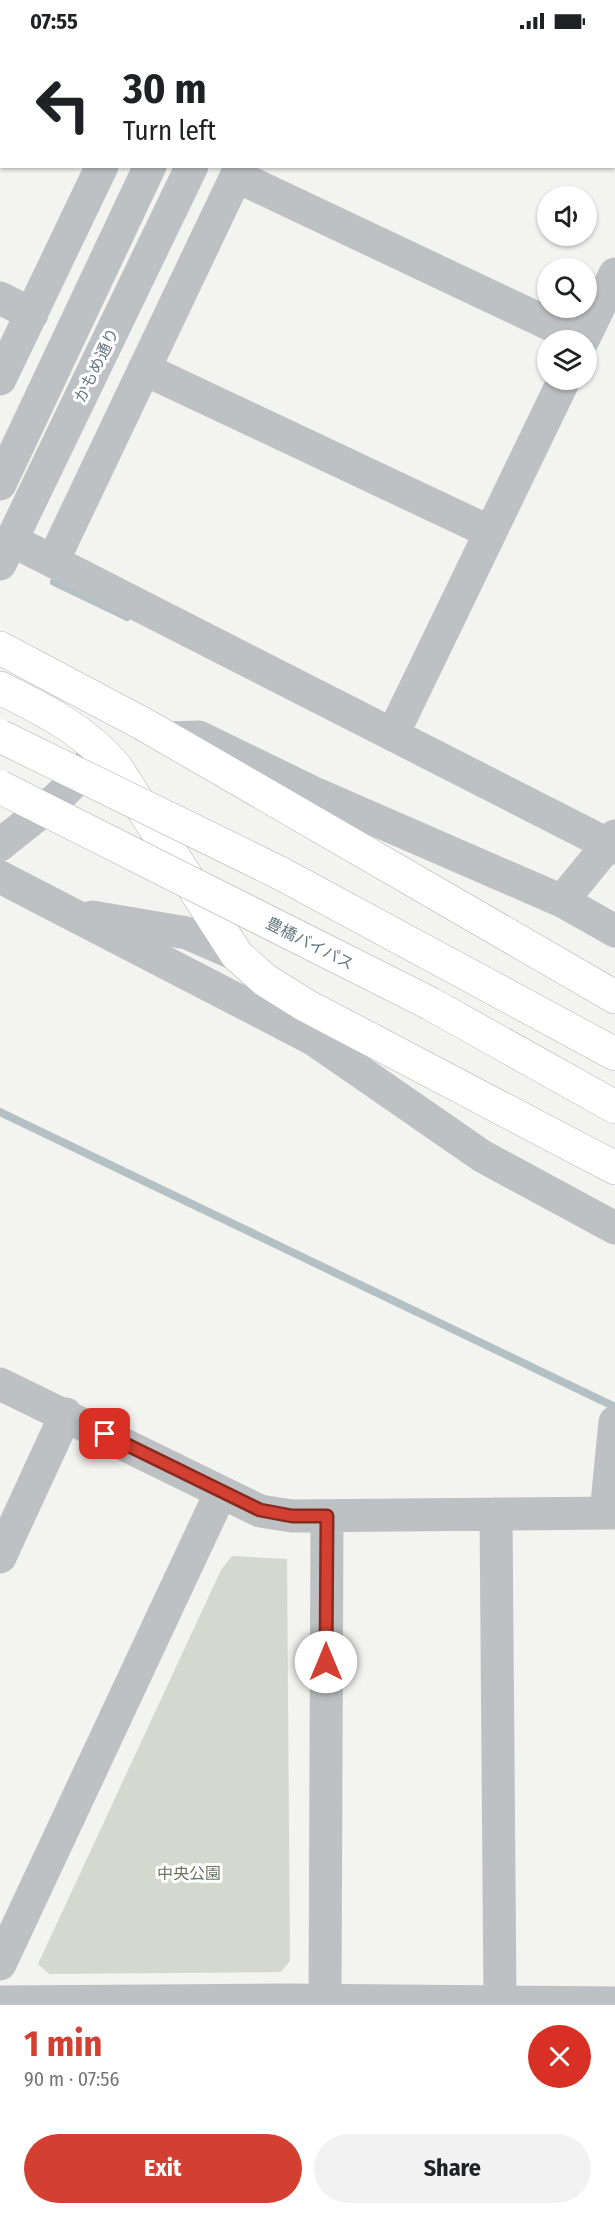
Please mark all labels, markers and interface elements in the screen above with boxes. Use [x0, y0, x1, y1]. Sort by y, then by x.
text: 07:55 [30, 8, 78, 35]
text: 30 m [123, 64, 207, 114]
icon: left [24, 66, 102, 144]
text: Turn left [123, 115, 216, 147]
map controls [537, 186, 597, 390]
button: sound [537, 186, 597, 246]
button: search [537, 258, 597, 318]
street label: かもめ通り [70, 325, 123, 405]
button: layers [537, 330, 597, 390]
street label: 豊橋バイパス [263, 913, 357, 974]
pin [79, 1408, 130, 1459]
icon: arrive [88, 1417, 121, 1450]
position arrow [294, 1630, 358, 1694]
park label: 中央公園 [157, 1864, 221, 1883]
text: 1 min [24, 2022, 102, 2066]
button: close [528, 2025, 591, 2088]
text: 90 m · 07:56 [24, 2067, 119, 2091]
button: Exit [24, 2134, 302, 2203]
button: Share [314, 2134, 591, 2203]

